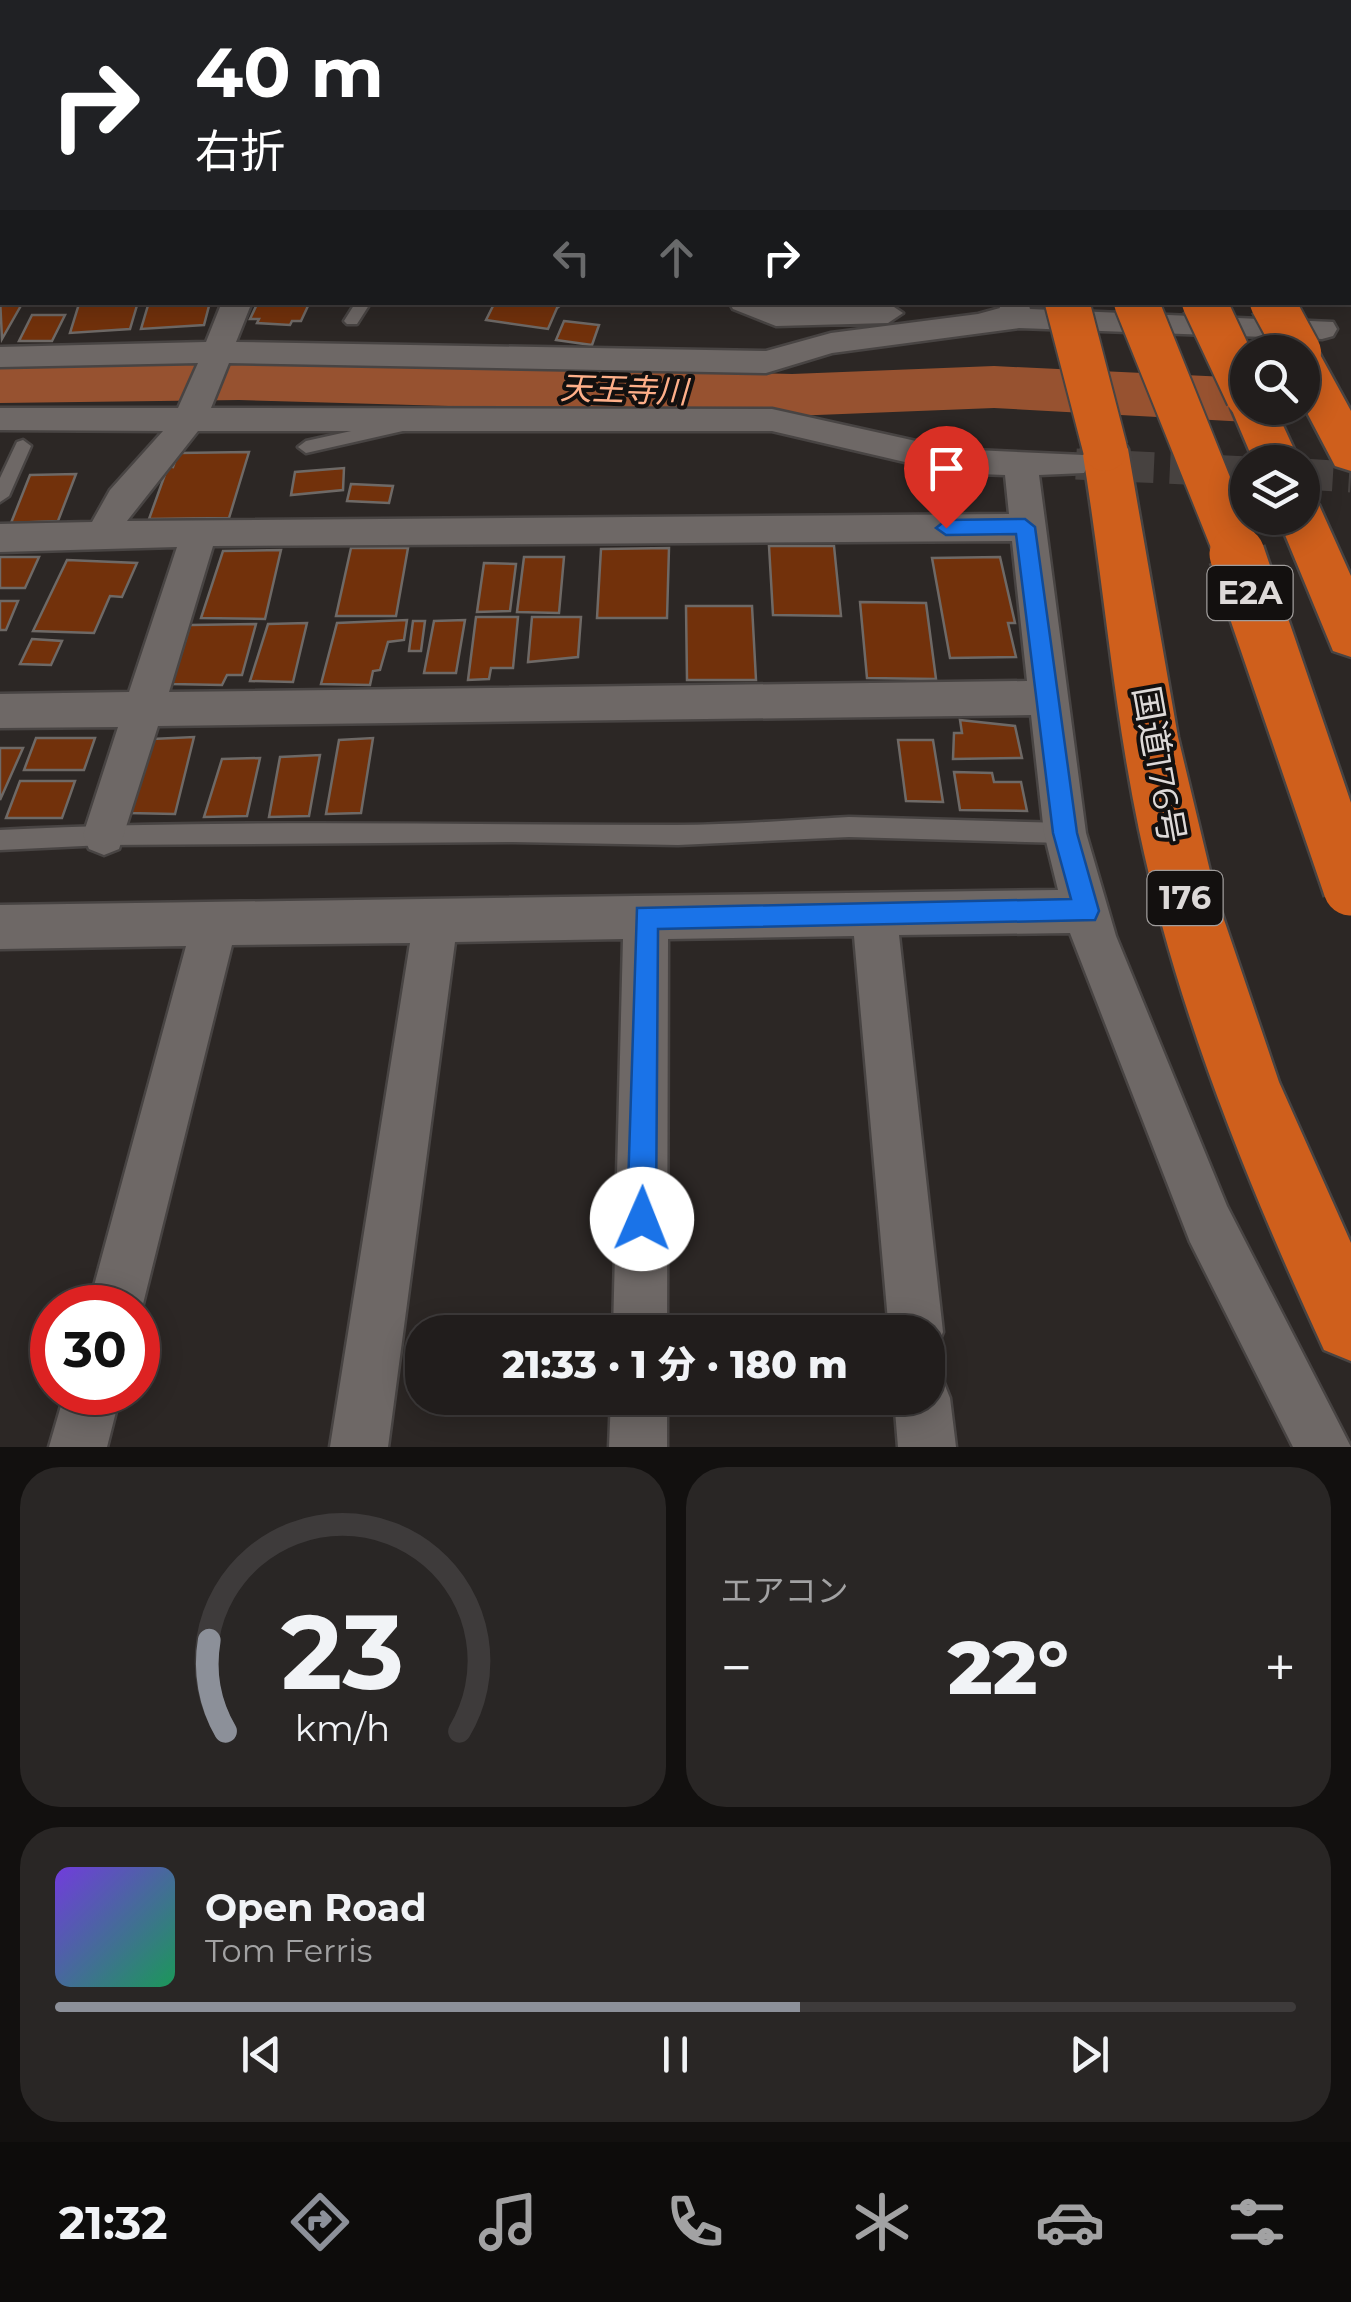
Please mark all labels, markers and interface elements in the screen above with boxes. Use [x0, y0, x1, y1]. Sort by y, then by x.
text: 40 m [195, 29, 384, 115]
icon: right [30, 40, 160, 170]
text: 右折 [195, 123, 285, 178]
icon: left [544, 230, 599, 285]
icon: ahead [649, 230, 704, 285]
icon: right [754, 230, 809, 285]
map controls [1230, 335, 1320, 535]
button: search [1230, 335, 1320, 425]
water label: 天王寺川 [559, 368, 692, 411]
pin [904, 426, 989, 529]
icon: arrive [919, 441, 974, 496]
button: layers [1230, 445, 1320, 535]
road number: E2A [1208, 566, 1292, 620]
street label: 国道176号 [1125, 683, 1194, 847]
road number: 176 [1148, 871, 1222, 925]
position arrow [590, 1167, 694, 1271]
speed limit sign: 30 [30, 1285, 160, 1415]
text: 21:33 · 1 分 · 180 m [502, 1341, 848, 1388]
text: エアコン [721, 1571, 849, 1610]
text: 23 [281, 1588, 404, 1715]
text: 22° [948, 1621, 1069, 1713]
text: − [721, 1634, 752, 1701]
text: + [1264, 1634, 1296, 1701]
text: km/h [295, 1706, 390, 1750]
text: Open Road [205, 1884, 427, 1931]
text: Tom Ferris [205, 1931, 372, 1970]
icon: previous [234, 2027, 289, 2082]
icon: pause [648, 2027, 703, 2082]
icon: next [1062, 2027, 1117, 2082]
icon: directions [285, 2187, 355, 2257]
icon: music [473, 2187, 543, 2257]
icon: phone [660, 2187, 730, 2257]
icon: climate [847, 2187, 917, 2257]
icon: car [1035, 2187, 1105, 2257]
icon: filters [1222, 2187, 1292, 2257]
text: 21:32 [59, 2195, 168, 2250]

